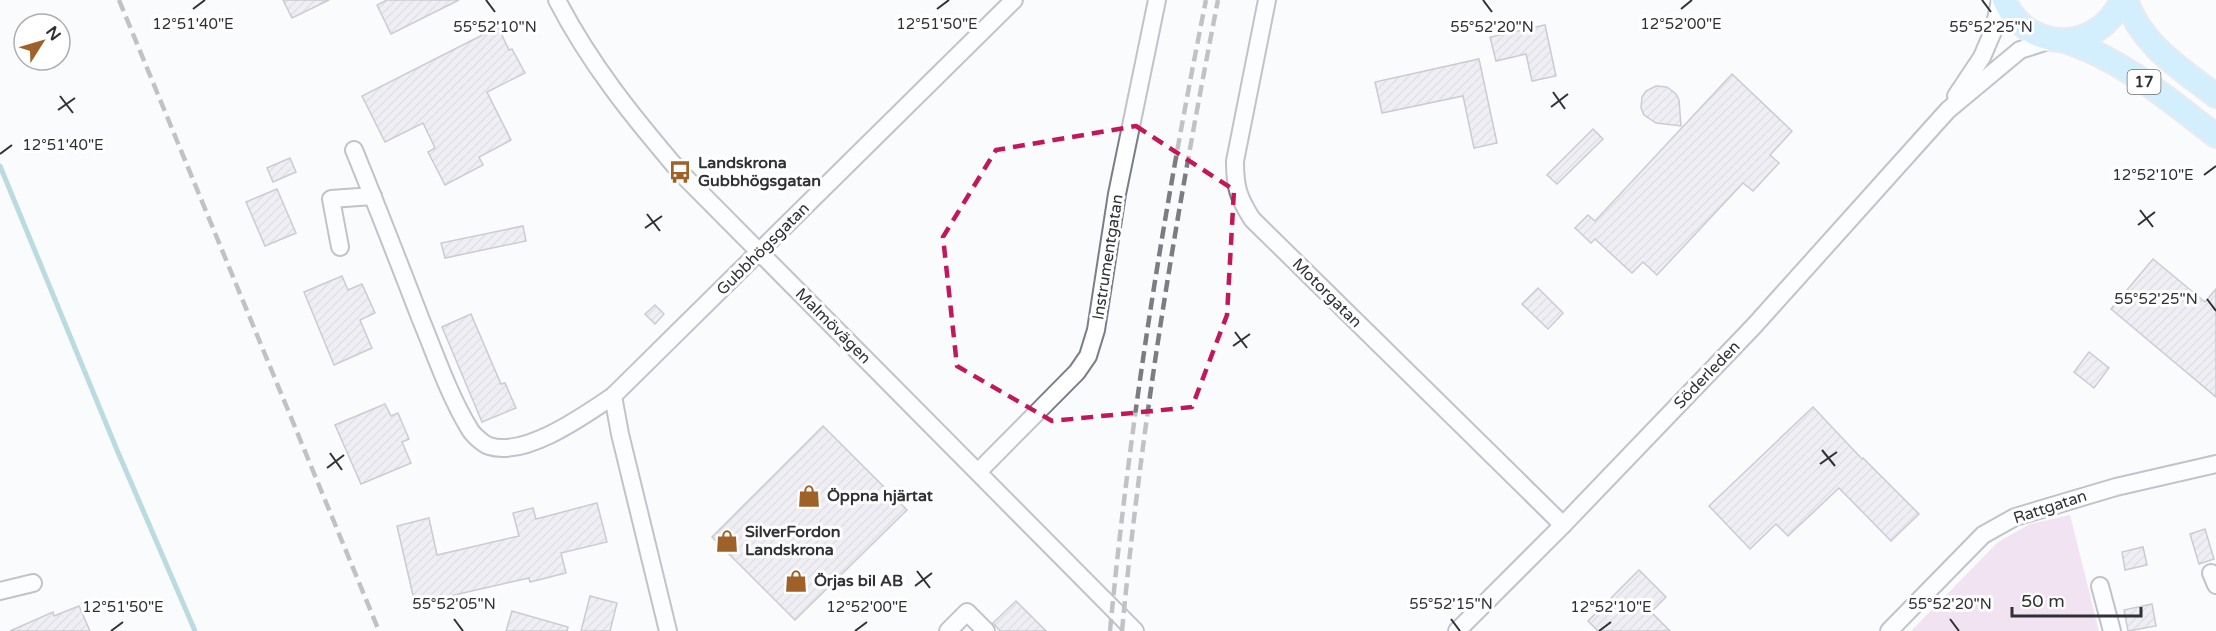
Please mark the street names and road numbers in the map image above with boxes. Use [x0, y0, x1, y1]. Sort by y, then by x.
road number: 17 [2128, 70, 2160, 94]
street label: Instrumentgatan [1088, 193, 1128, 321]
street label: Gubbhögsgatan [712, 198, 814, 300]
street label: Motorgatan [1288, 254, 1366, 332]
street label: Malmövägen [791, 284, 875, 368]
street label: Söderleden [1670, 337, 1744, 413]
street label: Rattgatan [2011, 486, 2089, 528]

